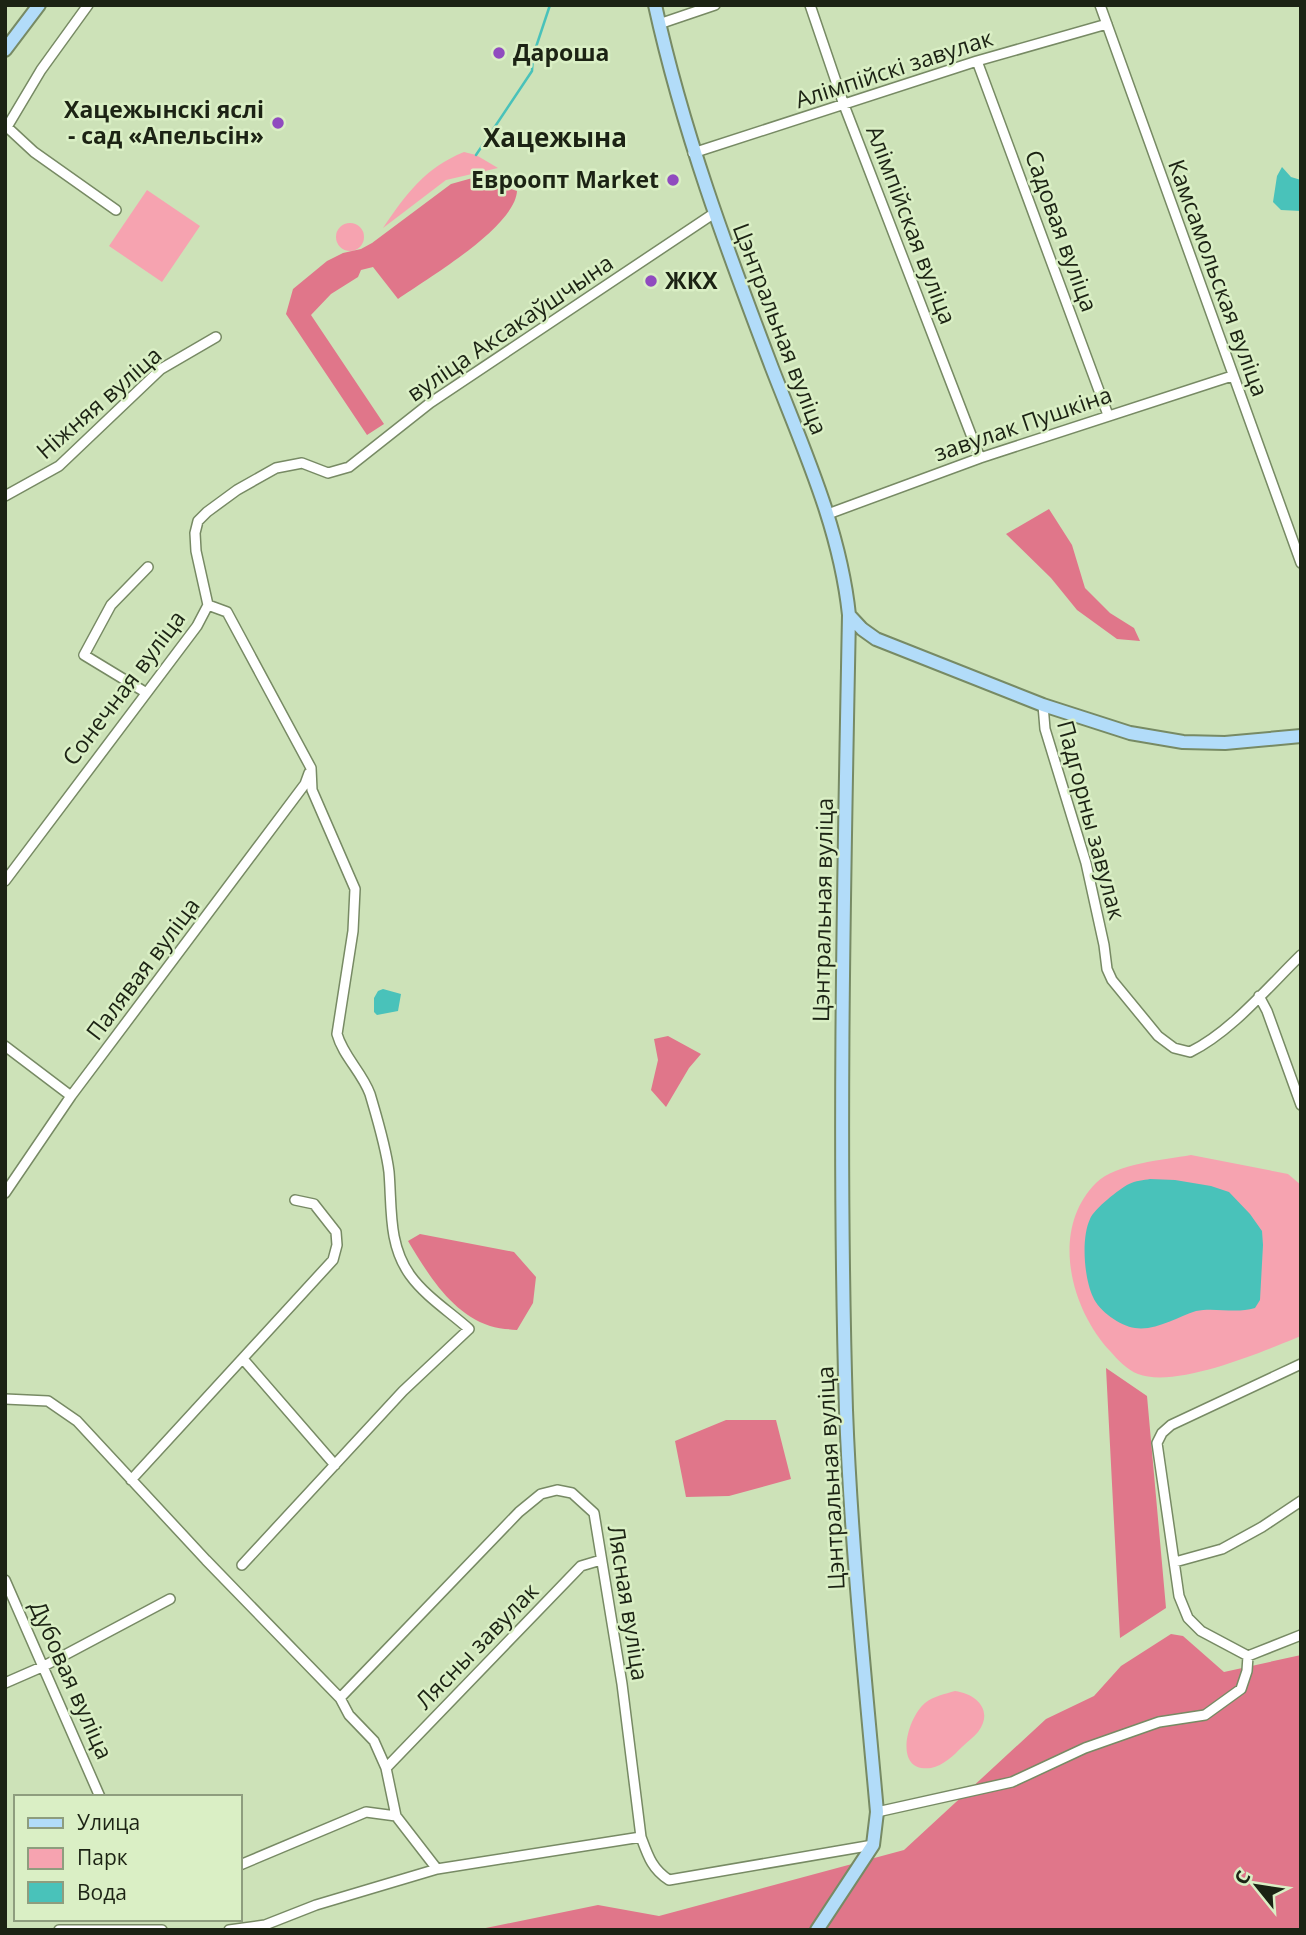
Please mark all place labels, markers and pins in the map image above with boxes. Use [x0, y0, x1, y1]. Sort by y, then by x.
place label: Дароша [513, 36, 609, 68]
marker: Дароша [491, 45, 507, 61]
place label: Хацежынскі яслі - сад «Апельсін» [64, 93, 264, 151]
marker: Хацежынскі яслі - сад «Апельсін» [270, 115, 286, 131]
place label: Евроопт Market [471, 163, 659, 195]
marker: Евроопт Market [665, 172, 681, 188]
place label: ЖКХ [665, 264, 718, 296]
marker: ЖКХ [643, 273, 659, 289]

